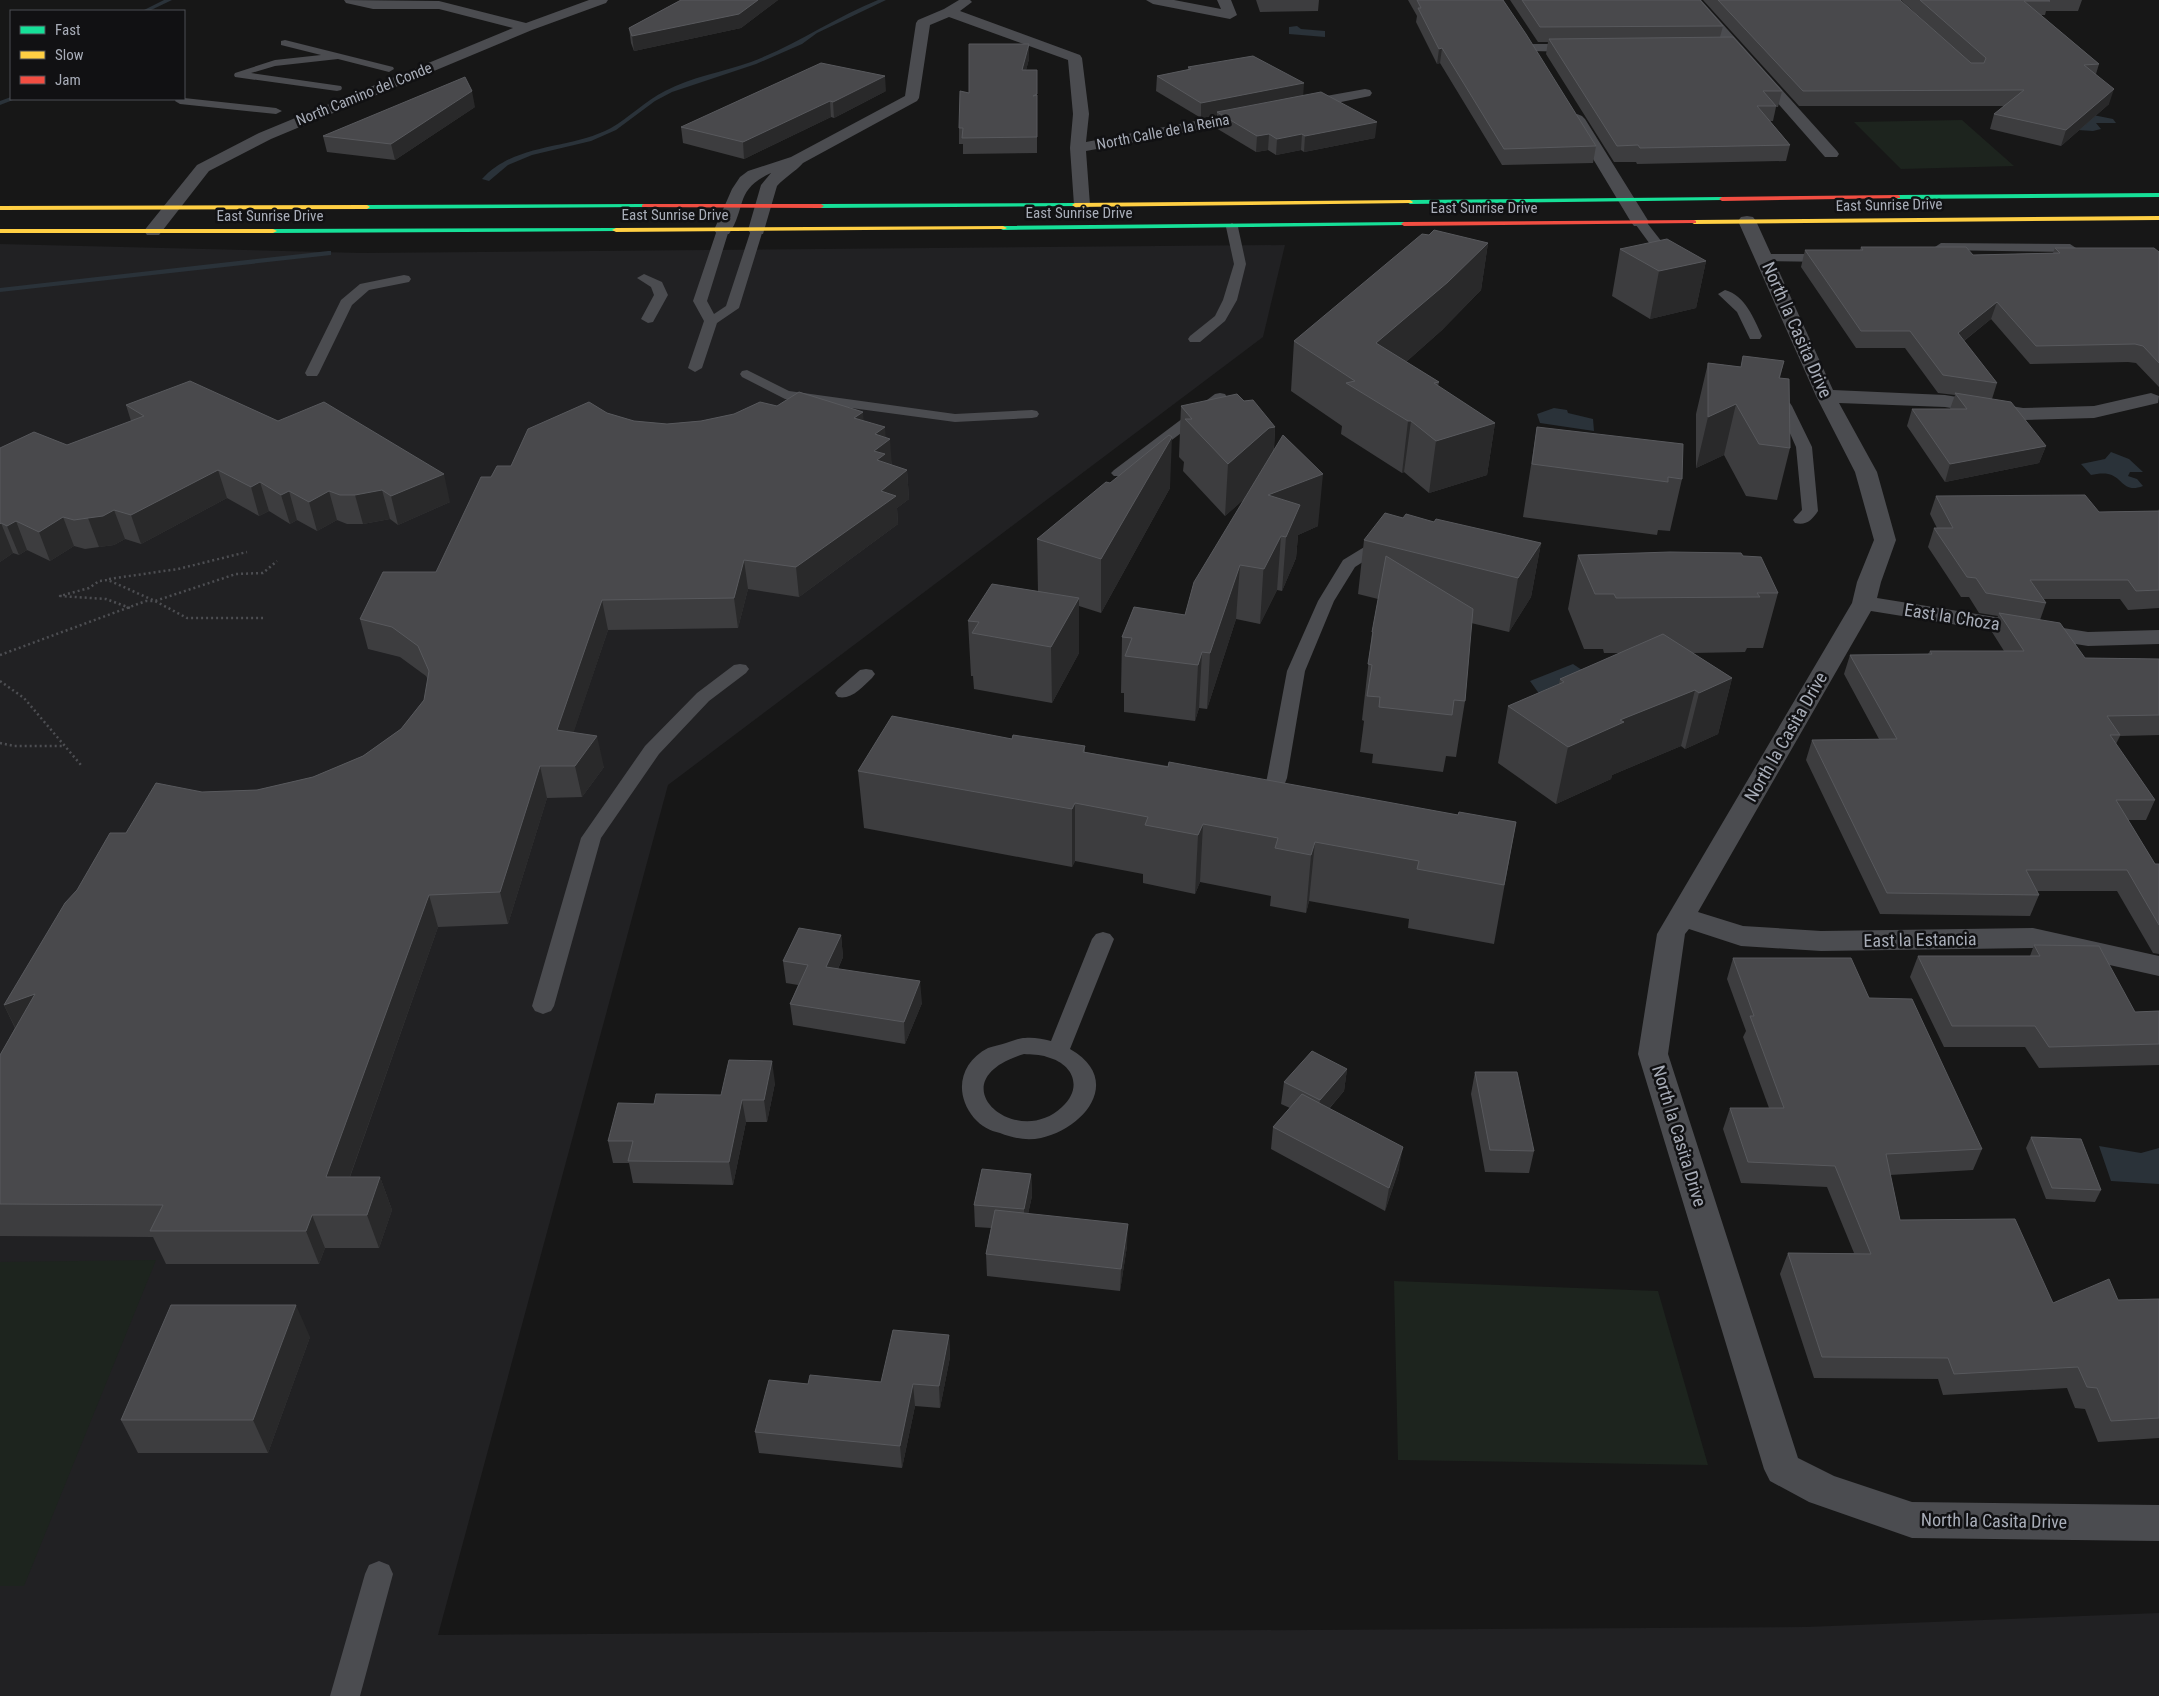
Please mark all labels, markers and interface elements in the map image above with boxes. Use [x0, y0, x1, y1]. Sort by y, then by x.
legend [10, 10, 185, 100]
text: Fast [55, 21, 80, 39]
text: Slow [55, 46, 84, 64]
street label: North Camino del Conde [294, 59, 434, 129]
text: Jam [55, 71, 81, 89]
street label: North Calle de la Reina [1095, 110, 1231, 154]
street label: East Sunrise Drive [1835, 195, 1943, 215]
street label: East Sunrise Drive [1431, 199, 1537, 217]
street label: East Sunrise Drive [1026, 204, 1132, 222]
street label: East Sunrise Drive [622, 206, 728, 224]
street label: East Sunrise Drive [217, 207, 323, 225]
street label: North la Casita Drive [1758, 259, 1837, 401]
street label: East la Choza [1903, 599, 2001, 634]
street label: North la Casita Drive [1740, 668, 1831, 805]
street label: East la Estancia [1863, 928, 1977, 951]
street label: North la Casita Drive [1648, 1063, 1711, 1209]
street label: North la Casita Drive [1921, 1509, 2067, 1532]

